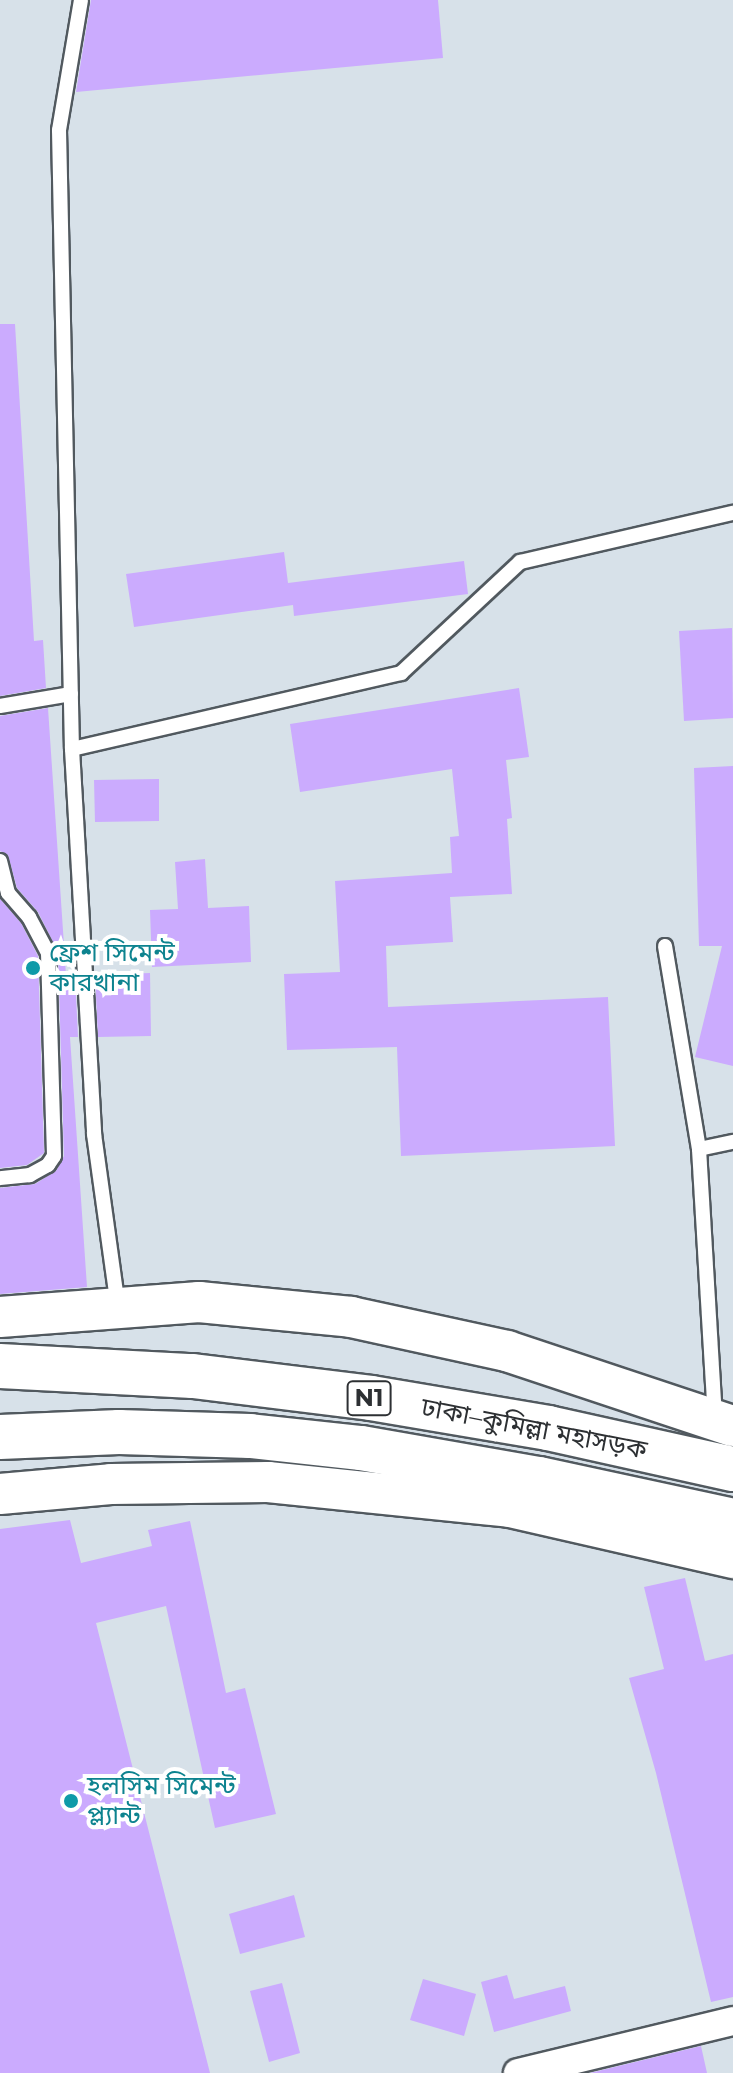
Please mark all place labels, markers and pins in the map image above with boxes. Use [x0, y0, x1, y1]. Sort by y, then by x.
place label: ফ্রেশ সিমেন্ট কারখানা [49, 937, 175, 998]
marker: ফ্রেশ সিমেন্ট কারখানা [24, 959, 42, 977]
place label: হলসিম সিমেন্ট প্ল্যান্ট [87, 1770, 236, 1832]
marker: হলসিম সিমেন্ট প্ল্যান্ট [62, 1792, 80, 1810]

